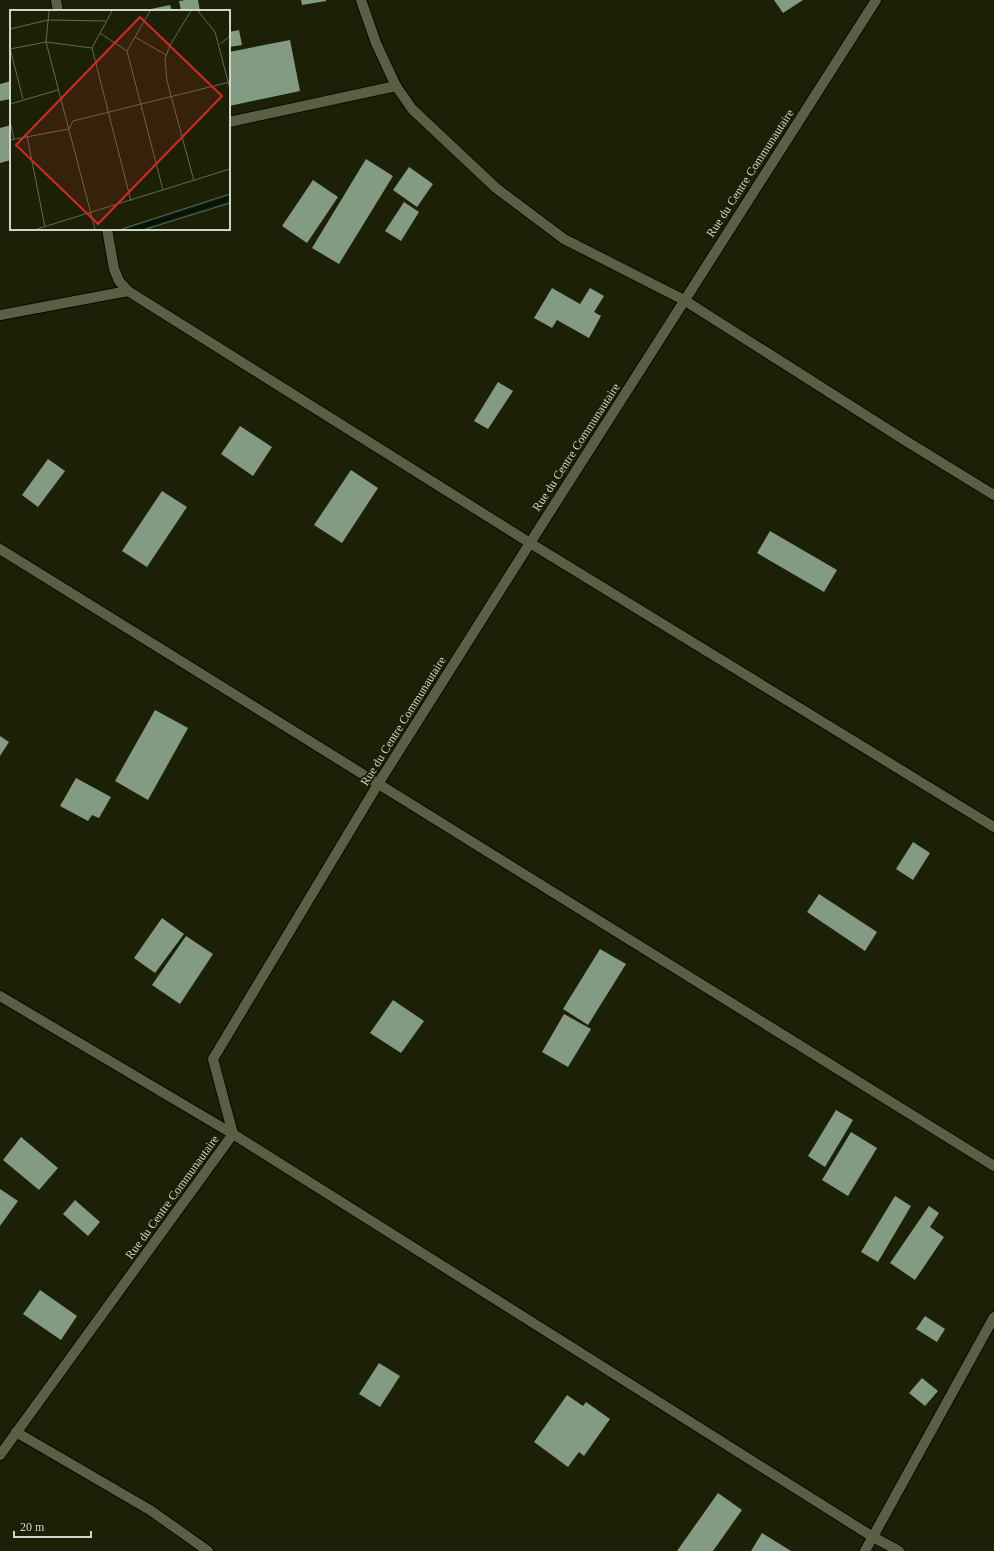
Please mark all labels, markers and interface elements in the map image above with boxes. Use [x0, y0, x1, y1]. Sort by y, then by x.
inset map [10, 10, 230, 230]
street label: Rue du Centre Communautaire [703, 106, 797, 240]
street label: Rue du Centre Communautaire [529, 380, 623, 514]
street label: Rue du Centre Communautaire [357, 654, 449, 788]
street label: Rue du Centre Communautaire [122, 1132, 222, 1262]
scale bar [14, 1513, 91, 1539]
text: 20 m [20, 1520, 45, 1534]

